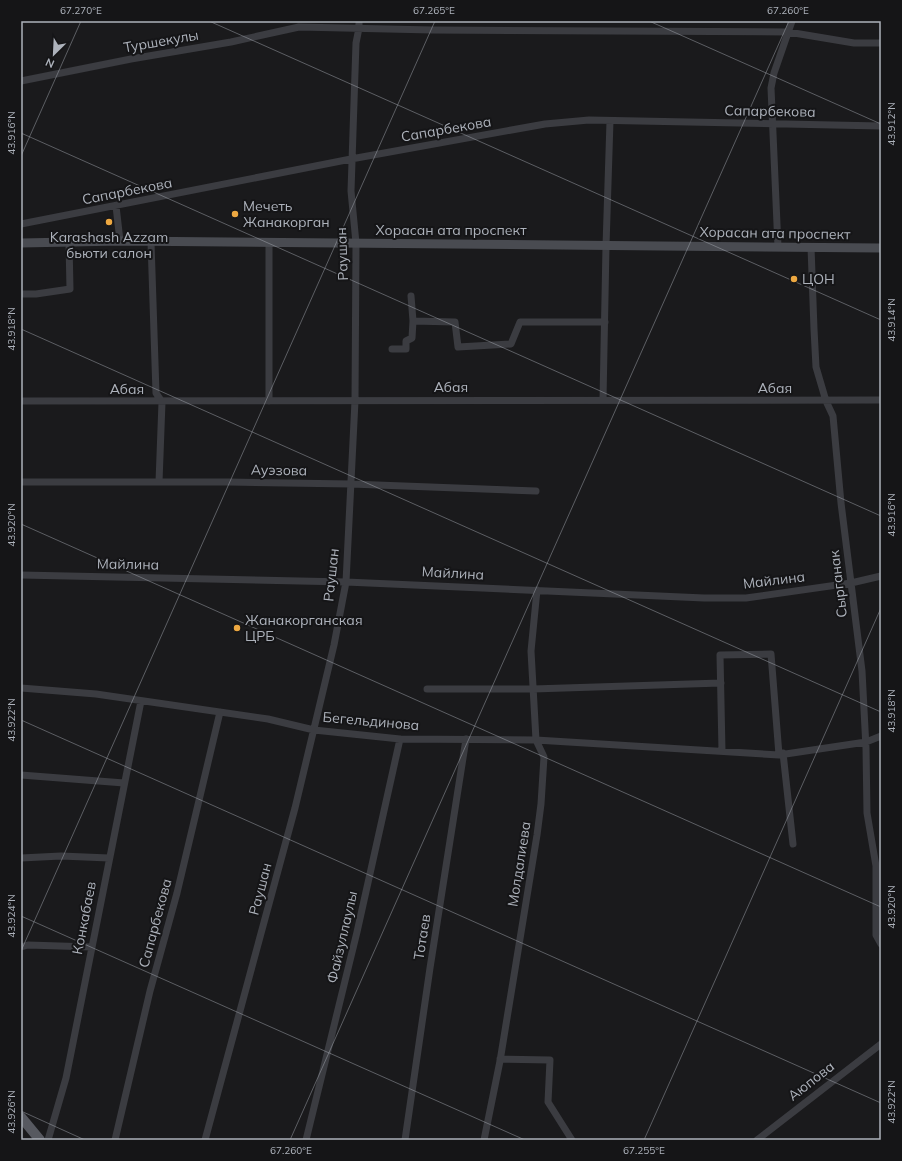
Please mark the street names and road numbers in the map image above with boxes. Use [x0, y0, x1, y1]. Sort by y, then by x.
street label: Туршекулы [122, 26, 200, 56]
street label: Сапарбекова [724, 101, 816, 121]
street label: Сапарбекова [399, 112, 493, 146]
street label: Сапарбекова [80, 173, 174, 209]
street label: Хорасан ата проспект [375, 221, 527, 239]
street label: Хорасан ата проспект [699, 223, 851, 243]
street label: Раушан [332, 227, 352, 281]
street label: Абая [434, 378, 468, 396]
street label: Абая [758, 379, 792, 397]
street label: Абая [110, 380, 144, 398]
street label: Ауэзова [251, 461, 307, 479]
street label: Раушан [319, 547, 343, 603]
street label: Сырганак [825, 549, 851, 619]
street label: Майлина [97, 554, 159, 574]
street label: Майлина [421, 562, 485, 584]
street label: Майлина [742, 567, 806, 593]
street label: Бегельдинова [322, 708, 420, 734]
street label: Молдалиева [503, 820, 535, 908]
street label: Раушан [244, 861, 276, 917]
street label: Сапарбекова [134, 877, 176, 969]
street label: Конкабаев [68, 880, 100, 956]
street label: Файзуллаулы [323, 889, 361, 985]
street label: Тотаев [410, 913, 435, 961]
street label: Аюпова [784, 1057, 838, 1105]

